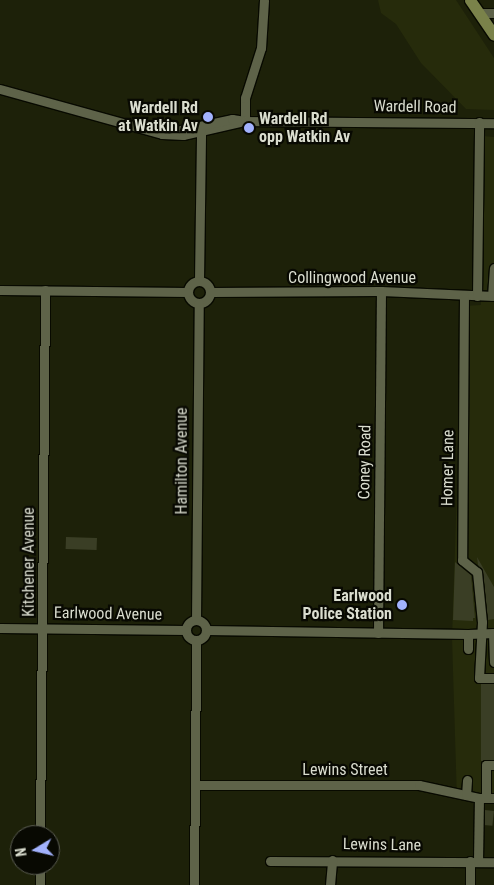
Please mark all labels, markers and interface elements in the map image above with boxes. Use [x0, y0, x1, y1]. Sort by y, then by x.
street label: Wardell Road [373, 97, 457, 117]
place label: Wardell Rd at Watkin Av [118, 98, 198, 136]
place label: Wardell Rd opp Watkin Av [259, 109, 350, 147]
marker: Wardell Rd at Watkin Av [202, 111, 214, 123]
marker: Wardell Rd opp Watkin Av [243, 122, 255, 134]
street label: Collingwood Avenue [288, 268, 416, 288]
street label: Hamilton Avenue [172, 407, 192, 515]
street label: Coney Road [355, 424, 375, 500]
street label: Homer Lane [438, 430, 458, 506]
street label: Kitchener Avenue [19, 507, 39, 617]
place label: Earlwood Police Station [302, 586, 392, 624]
marker: Earlwood Police Station [396, 599, 408, 611]
street label: Earlwood Avenue [54, 603, 162, 625]
street label: Lewins Street [302, 760, 388, 780]
north arrow [10, 825, 60, 875]
street label: Lewins Lane [343, 835, 421, 855]
text: N [13, 847, 30, 858]

